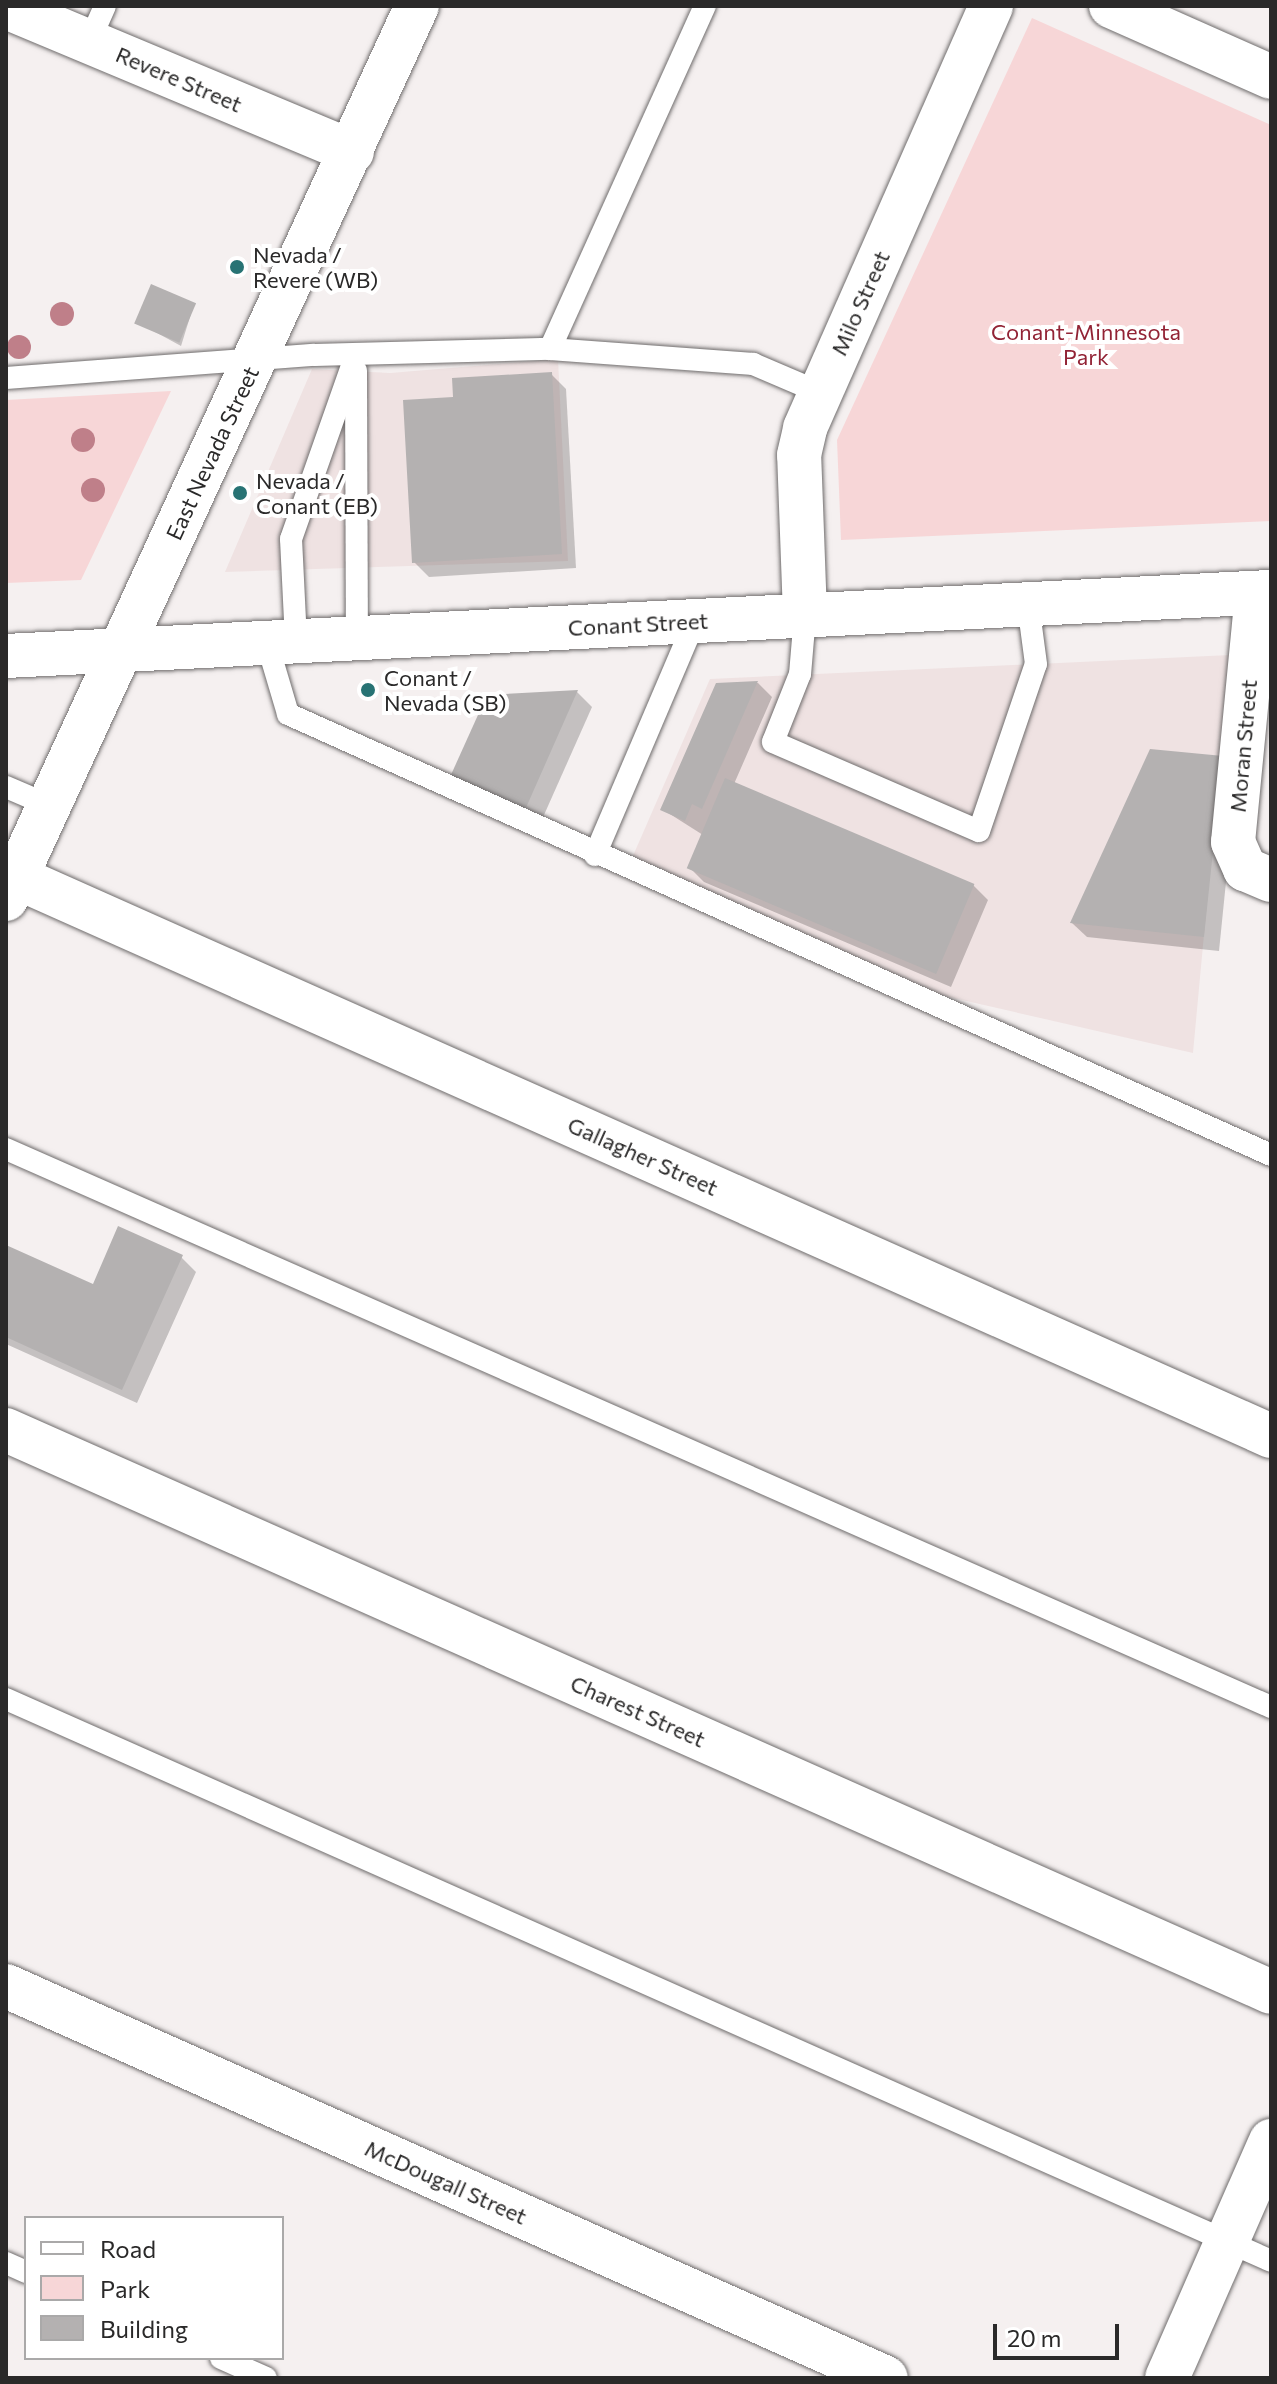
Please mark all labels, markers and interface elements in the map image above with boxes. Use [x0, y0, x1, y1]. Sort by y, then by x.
street label: Revere Street [112, 41, 246, 117]
place label: Nevada / Revere (WB) [253, 241, 378, 292]
street label: Milo Street [825, 247, 895, 359]
marker: Nevada / Revere (WB) [228, 258, 246, 276]
park label: Conant-Minnesota Park [991, 318, 1181, 370]
street label: East Nevada Street [160, 362, 264, 544]
place label: Nevada / Conant (EB) [256, 467, 378, 518]
marker: Nevada / Conant (EB) [231, 484, 249, 502]
street label: Conant Street [567, 607, 709, 641]
place label: Conant / Nevada (SB) [384, 664, 507, 716]
street label: Moran Street [1224, 678, 1262, 814]
marker: Conant / Nevada (SB) [359, 681, 377, 699]
street label: Gallagher Street [564, 1111, 722, 1201]
street label: Charest Street [567, 1670, 709, 1752]
street label: McDougall Street [361, 2134, 531, 2230]
legend [24, 2216, 284, 2360]
text: Road [100, 2234, 156, 2263]
text: Park [100, 2274, 150, 2303]
scale bar [997, 2308, 1123, 2358]
text: Building [100, 2314, 188, 2343]
text: 20 m [1007, 2323, 1061, 2352]

